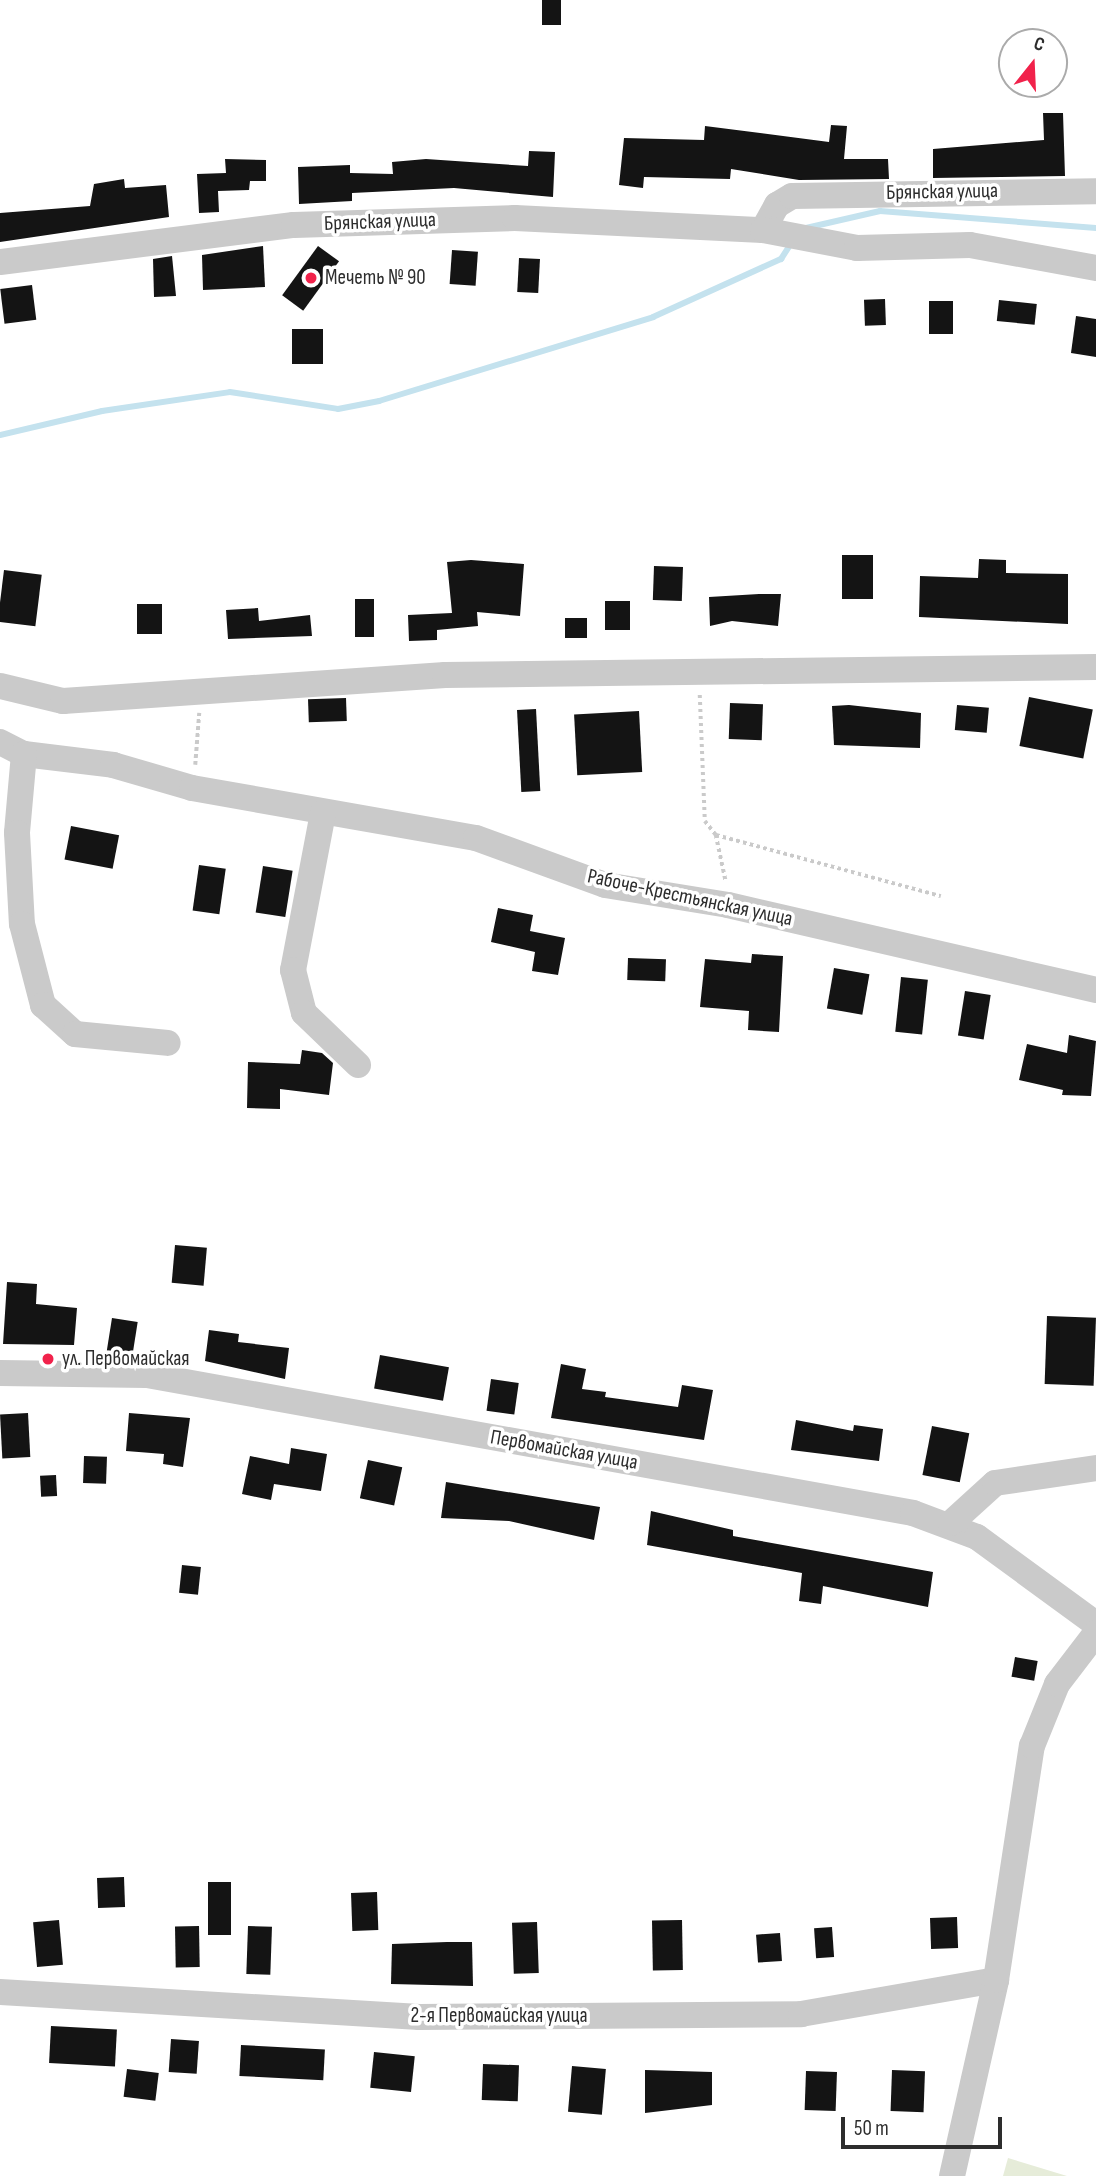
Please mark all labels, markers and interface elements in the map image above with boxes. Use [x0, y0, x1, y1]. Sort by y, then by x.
north arrow [998, 28, 1068, 98]
text: С [1031, 32, 1047, 57]
street label: Брянская улица [886, 178, 998, 206]
street label: Брянская улица [324, 207, 436, 237]
place label: Мечеть № 90 [325, 265, 426, 291]
marker: Мечеть № 90 [303, 270, 319, 286]
street label: Рабоче-Крестьянская улица [585, 864, 795, 932]
place label: ул. Первомайская [62, 1346, 190, 1372]
marker: ул. Первомайская [40, 1351, 56, 1367]
street label: Первомайская улица [488, 1425, 640, 1475]
street label: 2-я Первомайская улица [410, 2003, 588, 2029]
scale bar [844, 2102, 1005, 2146]
text: 50 m [854, 2116, 889, 2141]

